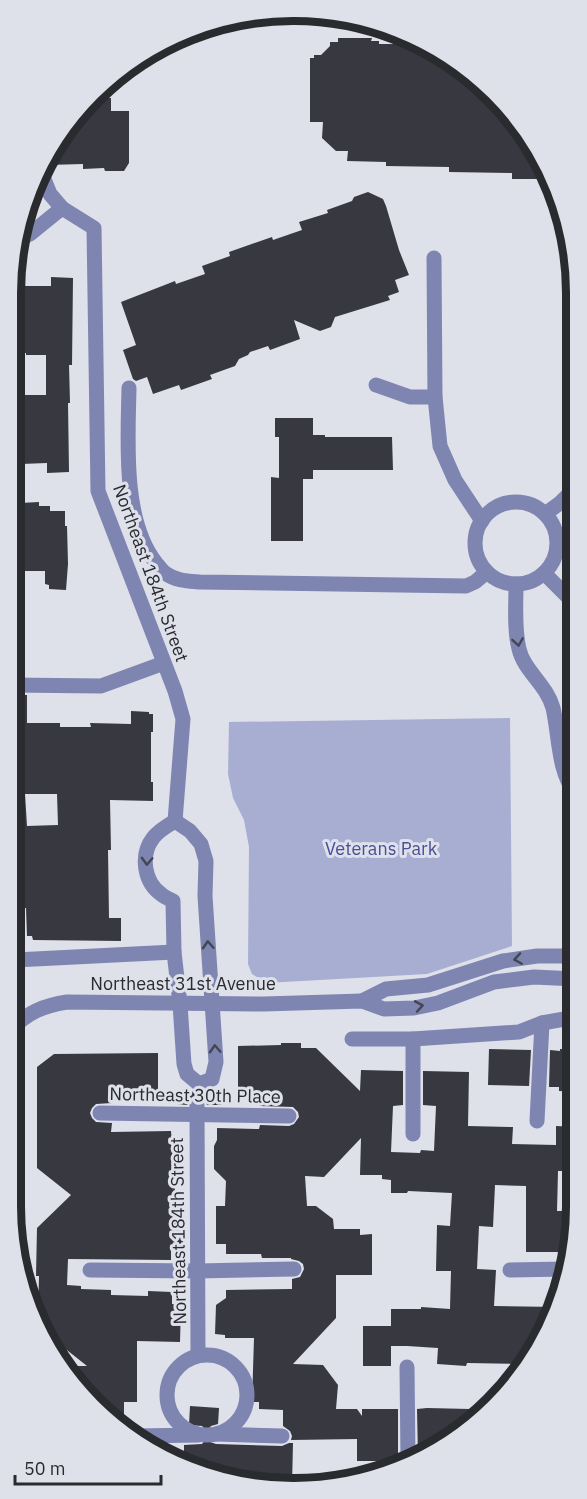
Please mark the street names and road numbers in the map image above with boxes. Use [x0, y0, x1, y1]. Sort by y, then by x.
street label: Northeast 184th Street [108, 481, 194, 665]
street label: Northeast 31st Avenue [90, 972, 276, 995]
street label: Northeast 30th Place [109, 1082, 281, 1108]
street label: Northeast 184th Street [165, 1137, 191, 1325]

